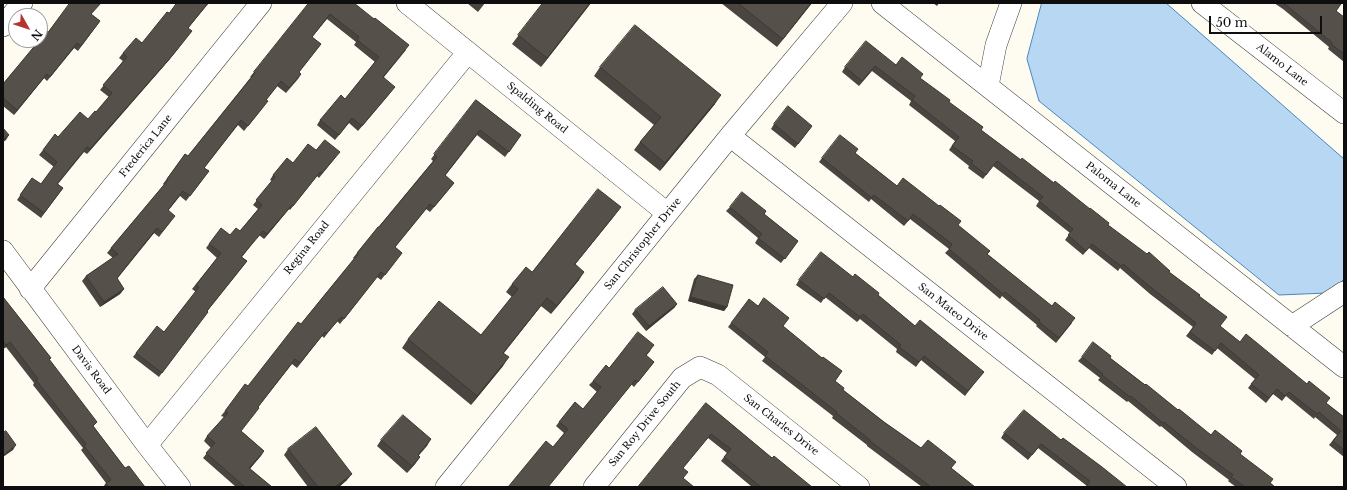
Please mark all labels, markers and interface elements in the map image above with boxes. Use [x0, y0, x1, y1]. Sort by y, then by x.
north arrow [8, 8, 48, 48]
scale bar [1211, 8, 1324, 34]
text: 50 m [1216, 15, 1248, 30]
text: N [28, 26, 45, 43]
street label: Alamo Lane [1254, 41, 1310, 89]
street label: Spalding Road [504, 80, 570, 136]
street label: Frederica Lane [117, 112, 175, 180]
street label: Paloma Lane [1083, 160, 1143, 210]
street label: San Christopher Drive [602, 195, 684, 293]
street label: Regina Road [282, 219, 332, 277]
street label: San Mateo Drive [916, 281, 990, 343]
street label: Davis Road [69, 343, 113, 397]
street label: San Roy Drive South [607, 379, 683, 469]
street label: San Charles Drive [741, 392, 821, 458]

